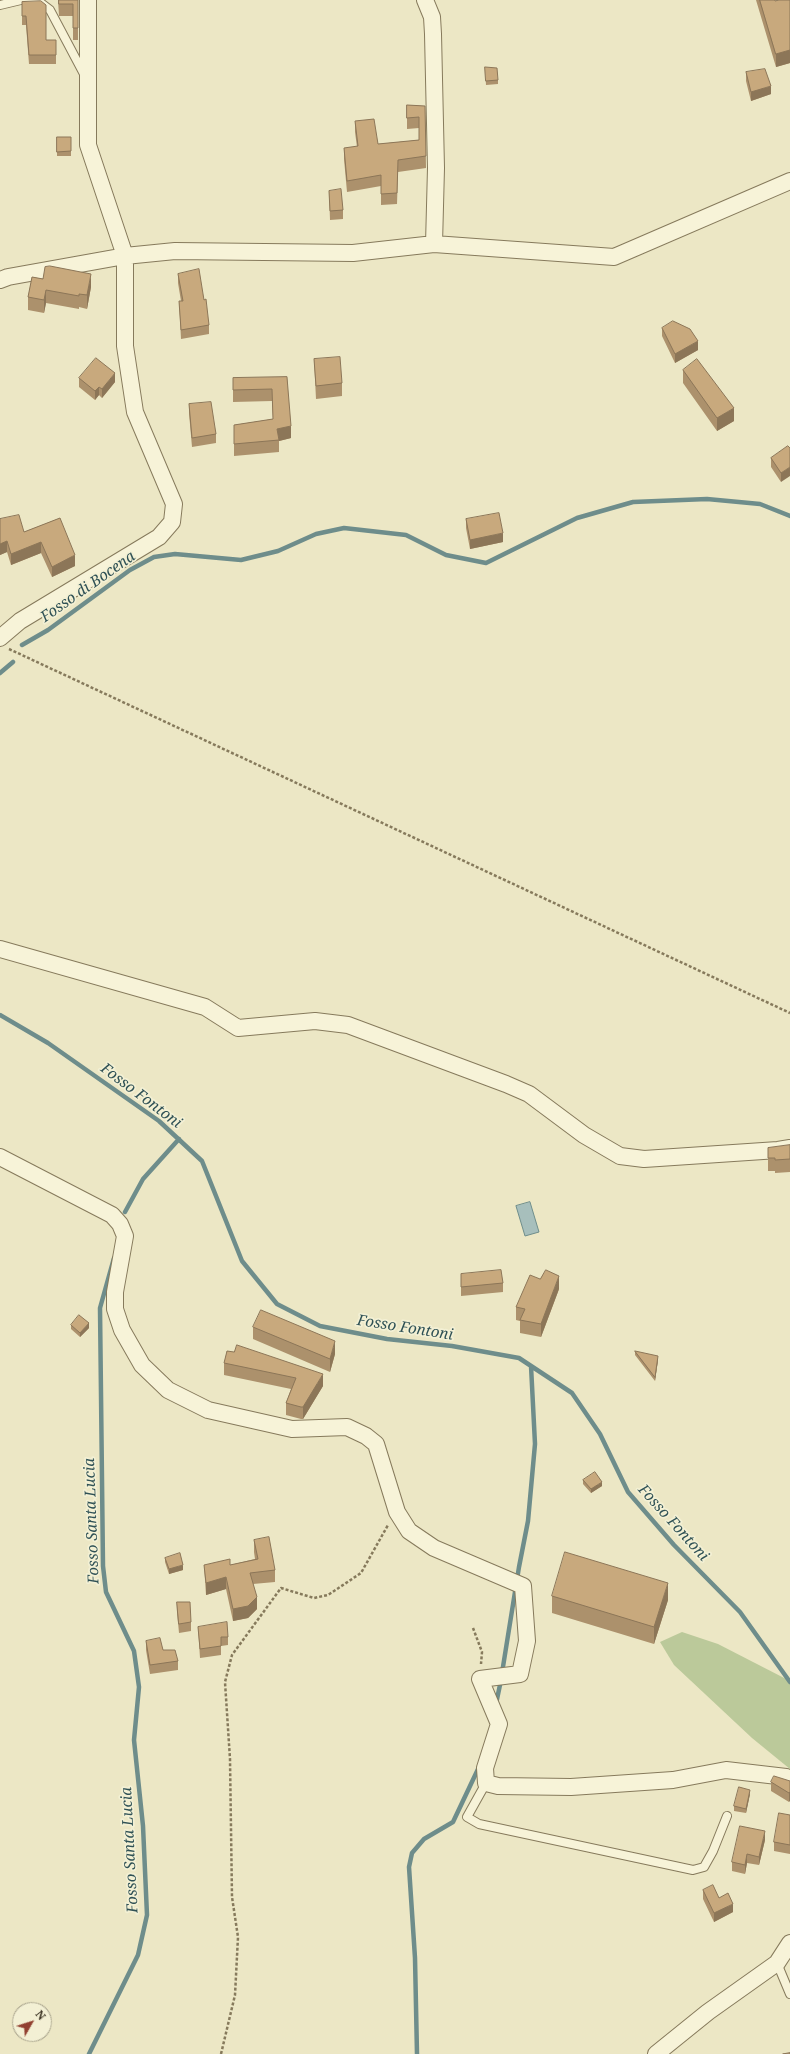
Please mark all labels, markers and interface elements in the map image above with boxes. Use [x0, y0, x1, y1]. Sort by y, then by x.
water label: Fosso di Bocena [37, 548, 139, 626]
water label: Fosso Fontoni [97, 1060, 185, 1132]
water label: Fosso Fontoni [356, 1312, 454, 1344]
water label: Fosso Santa Lucia [81, 1458, 103, 1584]
water label: Fosso Fontoni [634, 1481, 712, 1565]
water label: Fosso Santa Lucia [118, 1787, 142, 1913]
north arrow [12, 2002, 52, 2042]
text: N [32, 2007, 49, 2023]

